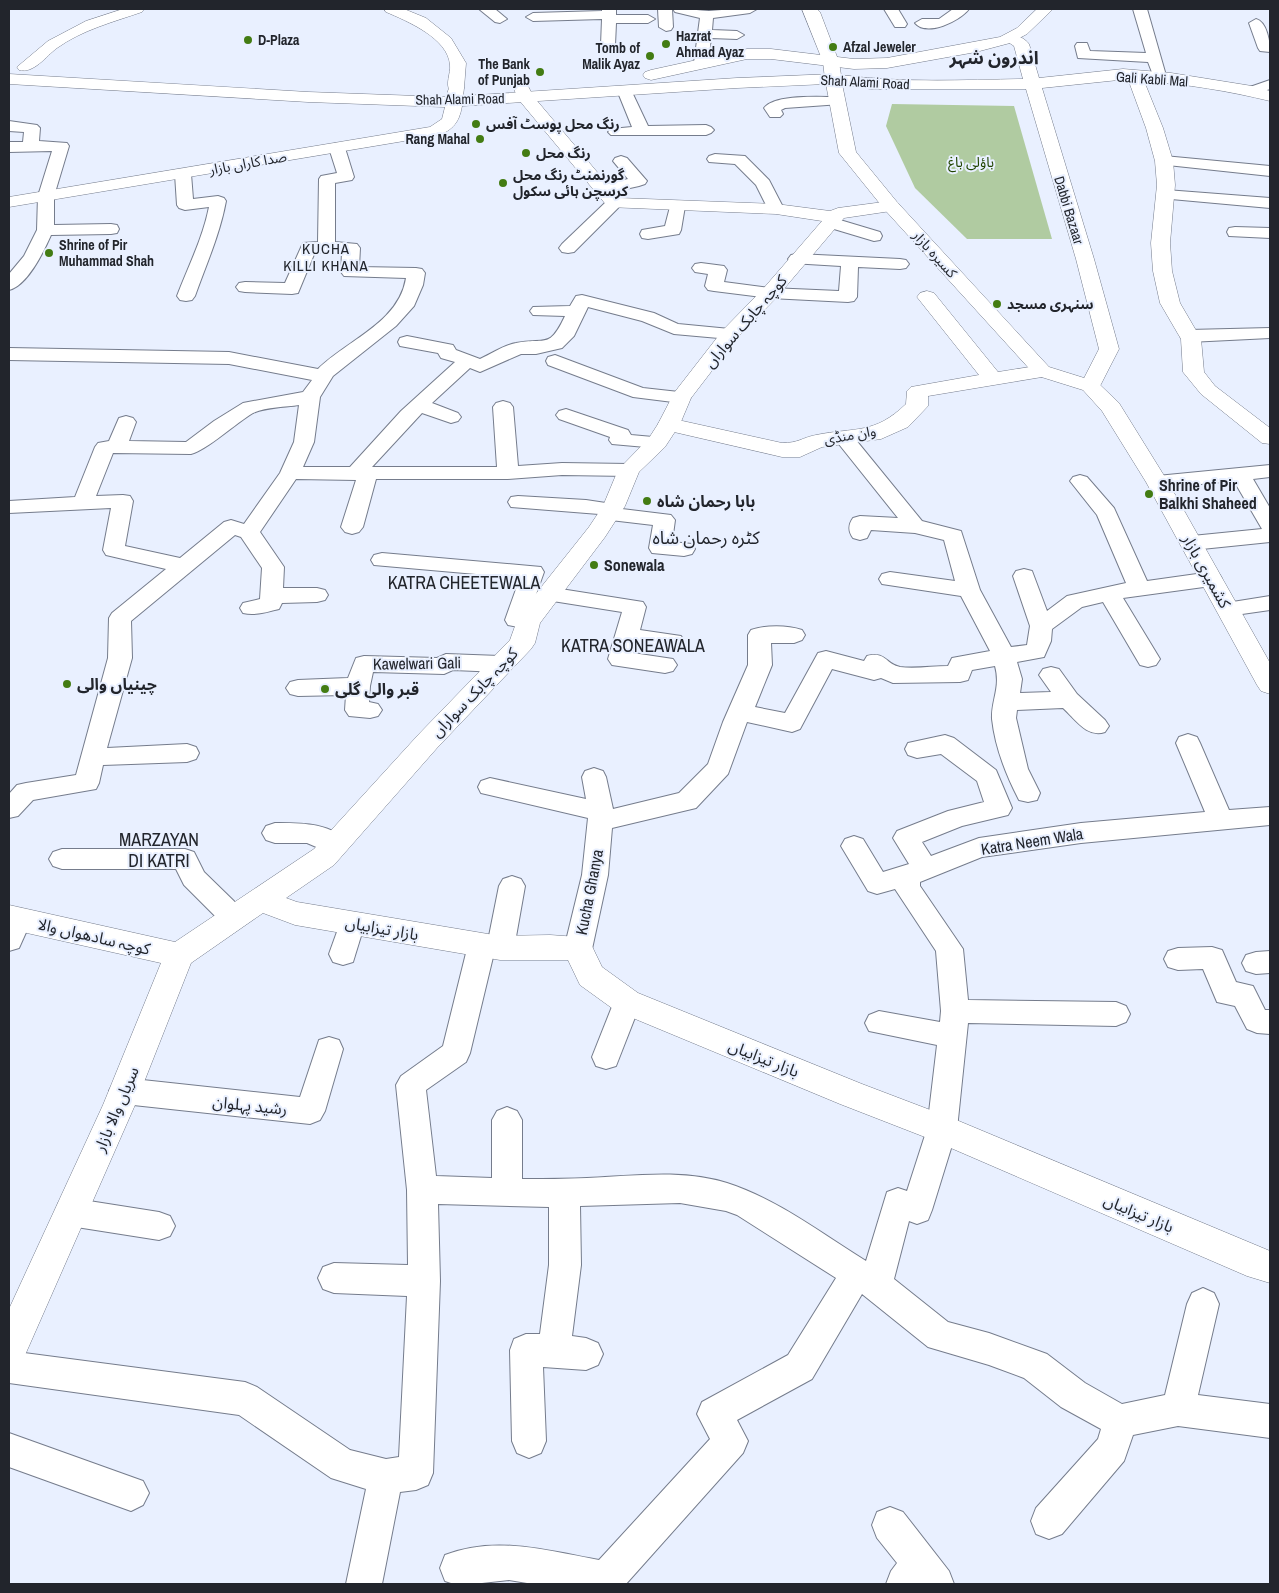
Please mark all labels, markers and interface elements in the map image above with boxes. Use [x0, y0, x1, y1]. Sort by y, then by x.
place label: Hazrat Ahmad Ayaz [676, 27, 744, 61]
place label: D-Plaza [258, 31, 300, 49]
marker: D-Plaza [242, 34, 254, 46]
marker: Hazrat Ahmad Ayaz [660, 38, 672, 50]
place label: Afzal Jeweler [843, 38, 916, 56]
place label: Tomb of Malik Ayaz [582, 39, 640, 73]
marker: Afzal Jeweler [827, 41, 839, 53]
district label: اندرون شہر [948, 45, 1039, 70]
marker: Tomb of Malik Ayaz [644, 50, 656, 62]
place label: The Bank of Punjab [478, 55, 531, 89]
marker: The Bank of Punjab [534, 66, 546, 78]
street label: Gali Kabli Mal [1115, 68, 1189, 90]
street label: Shah Alami Road [820, 71, 910, 93]
street label: Shah Alami Road [415, 89, 505, 109]
place label: رنگ محل پوسٹ آفس [486, 115, 620, 134]
marker: رنگ محل پوسٹ آفس [470, 118, 482, 130]
place label: Rang Mahal [406, 130, 470, 148]
marker: Rang Mahal [474, 133, 486, 145]
place label: رنگ محل [536, 144, 591, 162]
street label: صدا کاراں بازار [207, 147, 289, 179]
marker: رنگ محل [520, 147, 532, 159]
park label: باؤلی باغ [948, 153, 994, 173]
place label: گورنمنٹ رنگ محل کرسچن ہائی سکول [513, 166, 629, 201]
street label: Dabbi Bazaar [1050, 174, 1088, 246]
marker: گورنمنٹ رنگ محل کرسچن ہائی سکول [497, 177, 509, 189]
street label: کسیرہ بازار [908, 226, 961, 282]
place label: Shrine of Pir Muhammad Shah [59, 236, 154, 270]
district label: KUCHA KILLI KHANA [283, 238, 369, 276]
marker: Shrine of Pir Muhammad Shah [43, 247, 55, 259]
street label: کوچہ چابک سواراں [698, 269, 792, 372]
place label: سنہری مسجد [1007, 295, 1093, 313]
marker: سنہری مسجد [991, 298, 1003, 310]
street label: وان منڈی [823, 422, 877, 448]
place label: Shrine of Pir Balkhi Shaheed [1159, 474, 1257, 514]
marker: Shrine of Pir Balkhi Shaheed [1143, 488, 1155, 500]
place label: بابا رحمان شاہ [657, 490, 755, 512]
marker: بابا رحمان شاہ [641, 495, 653, 507]
district label: کٹرہ رحمان شاہ [652, 525, 760, 550]
street label: کشمیری بازار [1177, 529, 1237, 612]
place label: Sonewala [604, 554, 665, 576]
marker: Sonewala [588, 559, 600, 571]
district label: KATRA CHEETEWALA [388, 570, 540, 595]
district label: KATRA SONEAWALA [561, 633, 705, 658]
street label: کوچہ چابک سواراں [426, 642, 523, 742]
street label: Kawelwari Gali [373, 651, 461, 675]
place label: چینیاں والی [77, 673, 157, 695]
marker: چینیاں والی [61, 678, 73, 690]
place label: قبر والی گلی [335, 678, 419, 700]
marker: قبر والی گلی [319, 683, 331, 695]
street label: Katra Neem Wala [979, 822, 1085, 860]
district label: MARZAYAN DI KATRI [119, 827, 199, 873]
street label: Kucha Ghanya [570, 847, 608, 937]
street label: بازار تیزابیاں [344, 911, 420, 945]
street label: کوچہ سادھواں والا [35, 912, 153, 960]
street label: بازار تیزابیاں [726, 1034, 802, 1082]
street label: سریاں والا بازار [88, 1063, 144, 1156]
street label: رشید پہلوان [212, 1090, 288, 1120]
street label: بازار تیزابیاں [1101, 1188, 1177, 1238]

